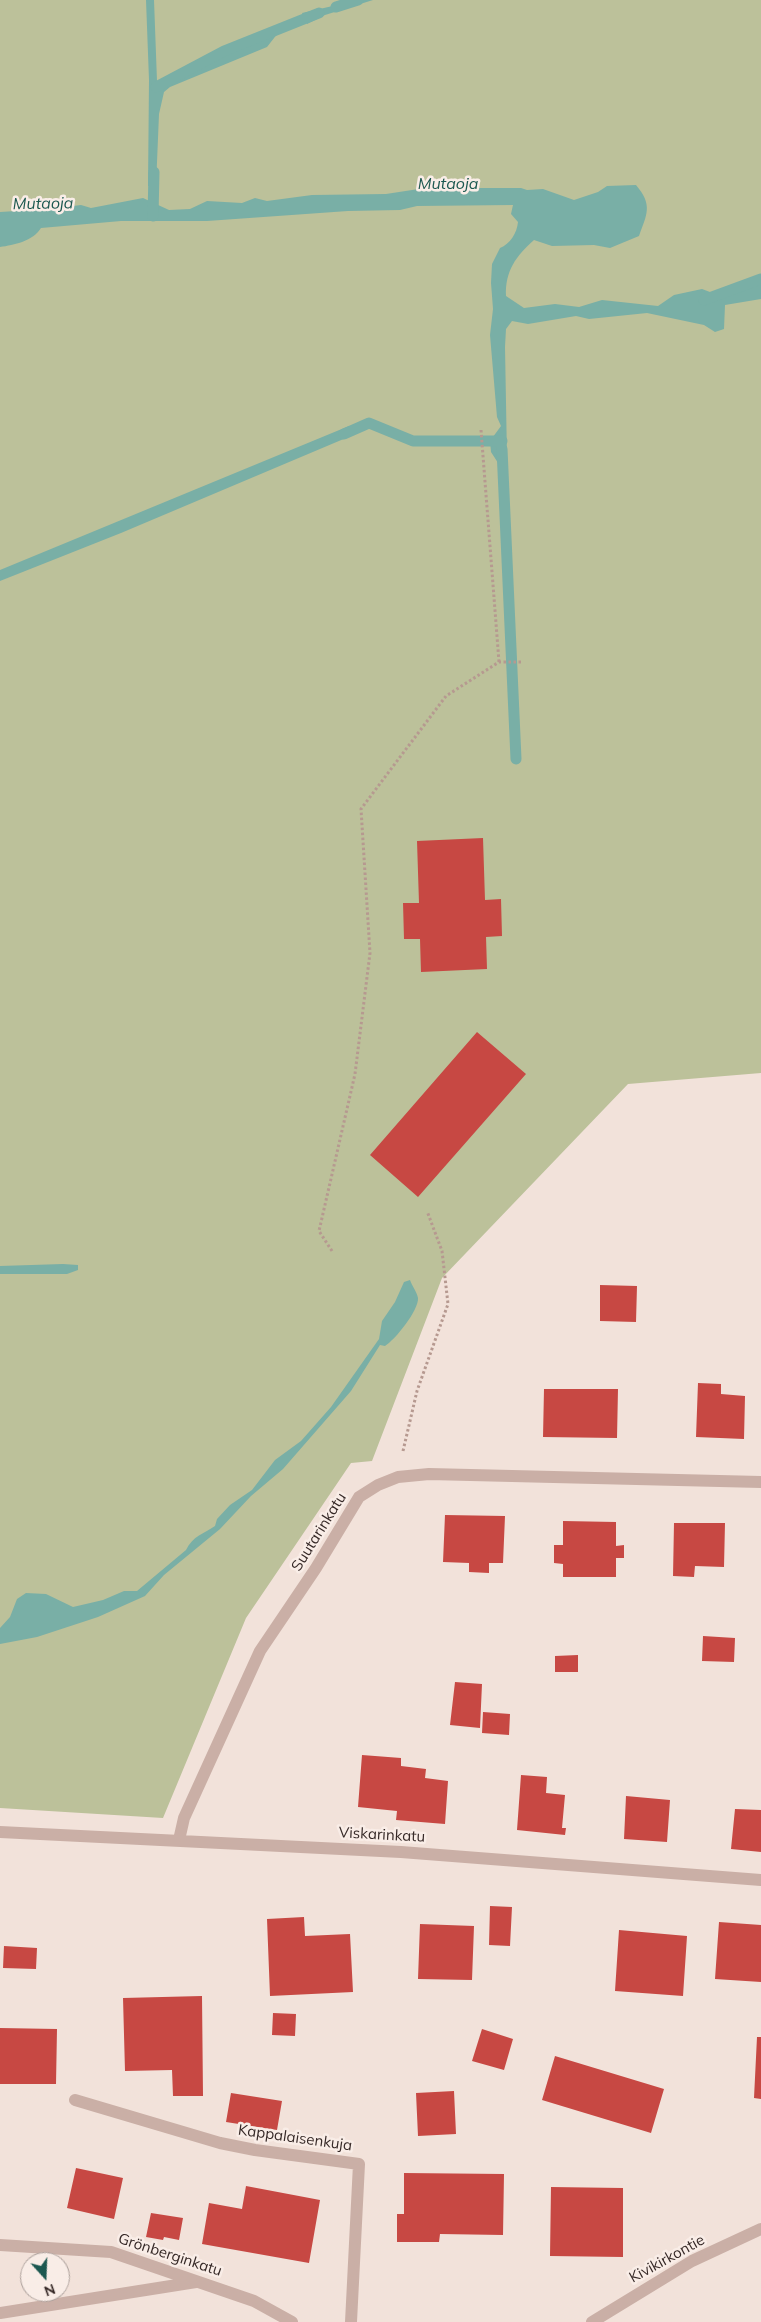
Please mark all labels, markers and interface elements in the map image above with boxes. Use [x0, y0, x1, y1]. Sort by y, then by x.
water label: Mutaoja [418, 174, 478, 194]
water label: Mutaoja [12, 194, 74, 214]
street label: Suutarinkatu [288, 1489, 350, 1575]
street label: Viskarinkatu [338, 1824, 426, 1846]
street label: Kappalaisenkuja [237, 2121, 353, 2155]
street label: Grönberginkatu [116, 2230, 224, 2280]
street label: Kivikirkontie [626, 2231, 708, 2287]
north arrow [20, 2252, 70, 2302]
text: N [42, 2280, 58, 2300]

